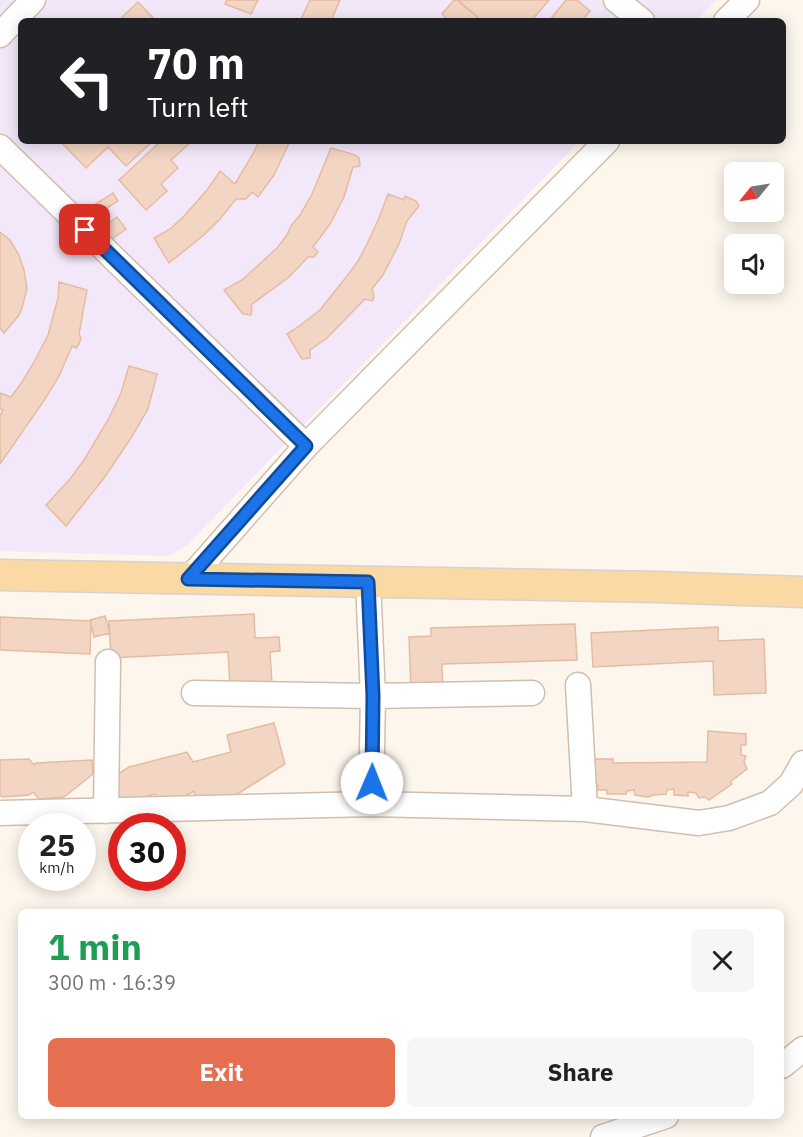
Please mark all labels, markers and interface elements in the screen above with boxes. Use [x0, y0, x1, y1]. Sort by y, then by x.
text: 70 m [147, 36, 245, 91]
icon: left [48, 42, 126, 120]
text: Turn left [147, 89, 248, 124]
north arrow [724, 162, 784, 222]
map controls [724, 162, 784, 294]
pin [59, 204, 110, 255]
icon: arrive [68, 213, 101, 246]
button: sound [724, 234, 784, 294]
position arrow [340, 751, 404, 815]
speed limit sign: 30 [108, 813, 186, 891]
text: 25 [39, 825, 75, 864]
text: km/h [39, 858, 75, 877]
text: 1 min [48, 923, 142, 970]
button: close [691, 929, 754, 992]
text: 300 m · 16:39 [48, 969, 176, 996]
button: Exit [48, 1038, 395, 1107]
button: Share [407, 1038, 754, 1107]

